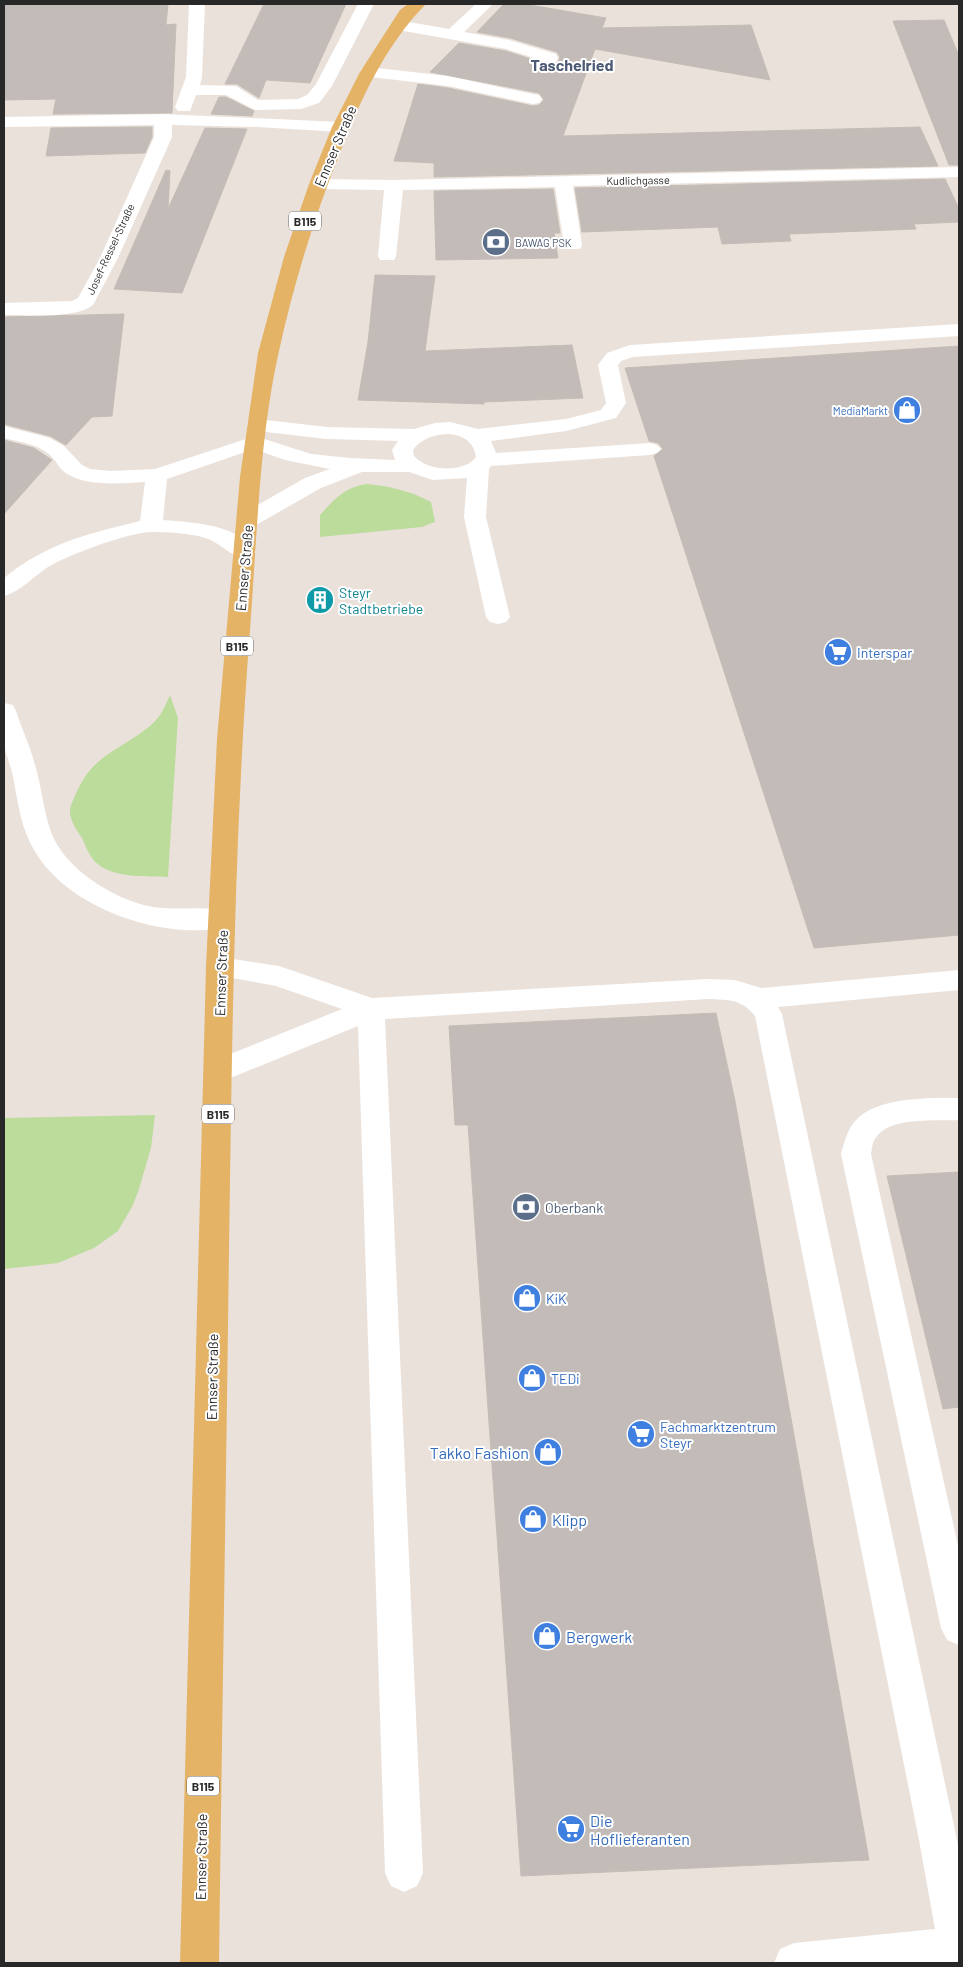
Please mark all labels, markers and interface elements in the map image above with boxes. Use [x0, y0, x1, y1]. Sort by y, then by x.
district label: Taschelried [530, 55, 614, 74]
street label: Ennser Straße [310, 103, 360, 189]
street label: Kudlichgasse [606, 173, 670, 187]
street label: Josef-Ressel-Straße [83, 201, 137, 297]
road number: B115 [289, 212, 321, 230]
bank icon: BAWAG PSK [481, 227, 511, 257]
place label: BAWAG PSK [515, 236, 572, 249]
shop icon: MediaMarkt [892, 395, 922, 425]
place label: MediaMarkt [833, 404, 888, 417]
street label: Ennser Straße [232, 524, 256, 612]
place label: Steyr Stadtbetriebe [339, 584, 423, 617]
building icon: Steyr Stadtbetriebe [305, 585, 335, 615]
road number: B115 [221, 636, 253, 656]
supermarket icon: Interspar [823, 637, 853, 667]
place label: Interspar [857, 644, 912, 661]
street label: Ennser Straße [211, 930, 231, 1016]
road number: B115 [202, 1104, 234, 1124]
bank icon: Oberbank [511, 1192, 541, 1222]
place label: Oberbank [545, 1199, 603, 1216]
shop icon: KiK [512, 1283, 542, 1313]
place label: KiK [546, 1290, 567, 1307]
street label: Ennser Straße [203, 1334, 221, 1420]
shop icon: TEDi [517, 1363, 547, 1393]
place label: TEDi [551, 1370, 580, 1387]
place label: Fachmarktzentrum Steyr [660, 1418, 776, 1451]
supermarket icon: Fachmarktzentrum Steyr [626, 1419, 656, 1449]
shop icon: Takko Fashion [533, 1437, 563, 1467]
place label: Takko Fashion [430, 1443, 529, 1462]
shop icon: Klipp [518, 1504, 548, 1534]
place label: Klipp [552, 1510, 587, 1529]
shop icon: Bergwerk [532, 1621, 562, 1651]
place label: Bergwerk [566, 1627, 632, 1646]
road number: B115 [187, 1776, 219, 1795]
place label: Die Hoflieferanten [590, 1811, 690, 1848]
street label: Ennser Straße [192, 1814, 210, 1900]
supermarket icon: Die Hoflieferanten [556, 1814, 586, 1844]

